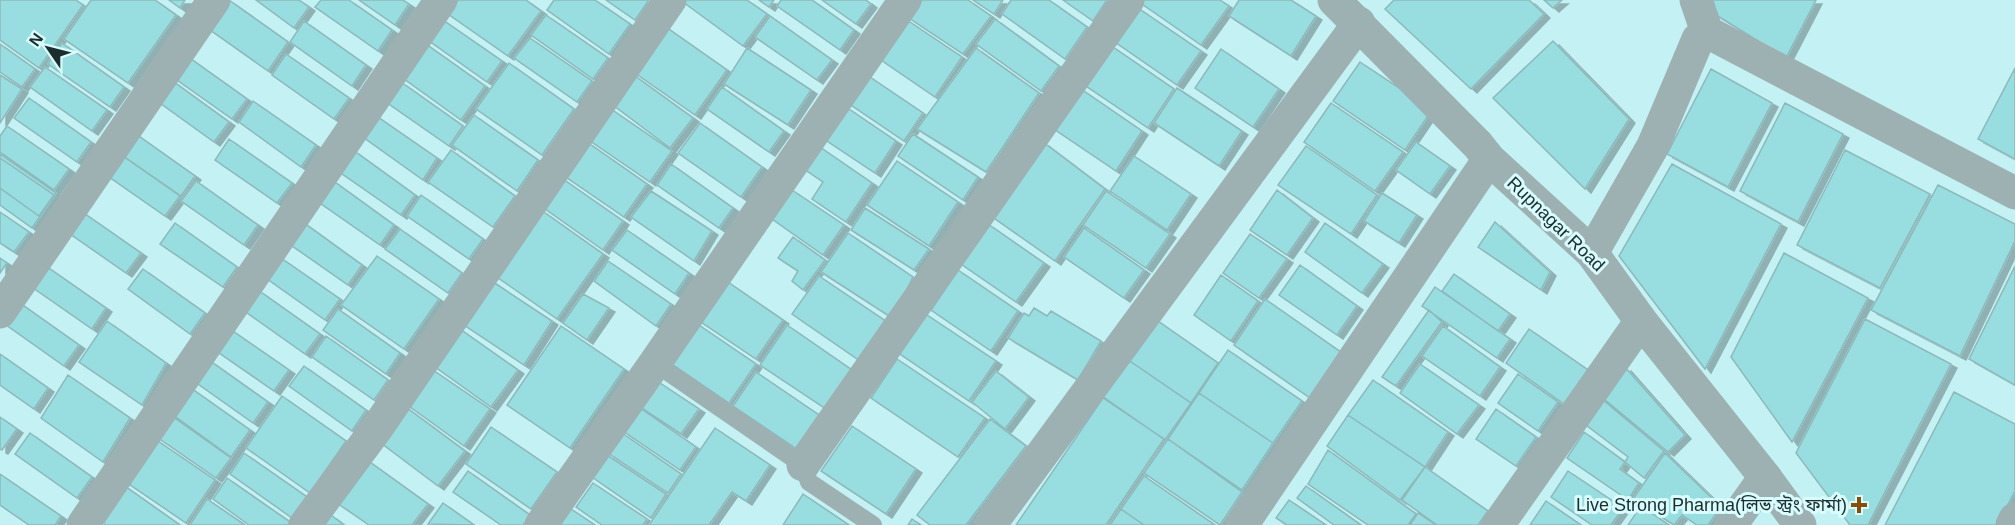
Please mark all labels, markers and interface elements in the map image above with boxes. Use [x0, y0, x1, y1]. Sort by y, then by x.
north arrow [18, 18, 78, 78]
text: N [26, 30, 46, 49]
street label: Rupnagar Road [1503, 173, 1609, 275]
place label: Live Strong Pharma(লিভ স্ট্রং ফার্মা) [1576, 494, 1847, 515]
marker: Live Strong Pharma(লিভ স্ট্রং ফার্মা) [1852, 498, 1866, 512]

